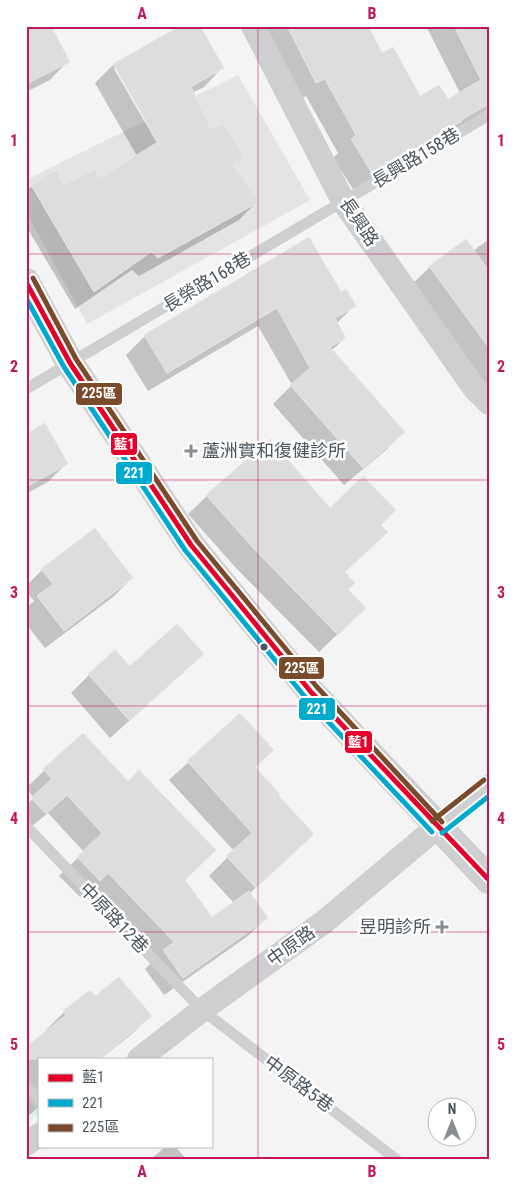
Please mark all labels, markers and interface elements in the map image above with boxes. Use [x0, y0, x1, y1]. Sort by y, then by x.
text: A [137, 4, 147, 23]
text: B [368, 4, 377, 23]
street label: 長興路158巷 [368, 123, 463, 192]
text: 1 [10, 131, 18, 150]
text: 1 [497, 131, 505, 150]
street label: 長興路 [336, 193, 383, 250]
street label: 長榮路168巷 [159, 247, 254, 316]
text: 2 [10, 357, 18, 376]
text: 2 [497, 357, 505, 376]
line badge: 225區 [75, 382, 123, 406]
text: 225區 [81, 385, 117, 401]
line badge: 藍1 [110, 432, 138, 456]
text: 藍1 [113, 436, 135, 452]
place label: 蘆洲實和復健診所 [202, 440, 346, 461]
marker: 蘆洲實和復健診所 [184, 444, 198, 458]
line badge: 221 [115, 461, 153, 485]
text: 221 [123, 465, 145, 481]
text: 3 [10, 583, 18, 602]
text: 3 [497, 583, 505, 602]
unlabelled marker [259, 642, 269, 652]
line badge: 225區 [278, 656, 325, 680]
text: 225區 [284, 660, 320, 676]
line badge: 221 [298, 697, 336, 721]
text: 221 [306, 701, 328, 717]
line badge: 藍1 [344, 730, 373, 754]
text: 藍1 [347, 734, 369, 750]
text: 4 [10, 809, 18, 828]
text: 4 [497, 809, 505, 828]
street label: 中原路12巷 [76, 878, 153, 957]
place label: 昱明診所 [359, 916, 431, 937]
marker: 昱明診所 [435, 920, 449, 934]
street label: 中原路 [263, 921, 319, 970]
text: 5 [10, 1035, 18, 1054]
text: 5 [497, 1035, 505, 1054]
street label: 中原路5巷 [261, 1051, 338, 1116]
legend [38, 1058, 212, 1148]
text: 藍1 [82, 1068, 104, 1086]
text: 221 [82, 1094, 104, 1112]
north arrow [428, 1098, 478, 1148]
text: N [448, 1101, 456, 1117]
text: 225區 [82, 1118, 119, 1136]
text: A [137, 1162, 147, 1181]
text: B [368, 1162, 377, 1181]

